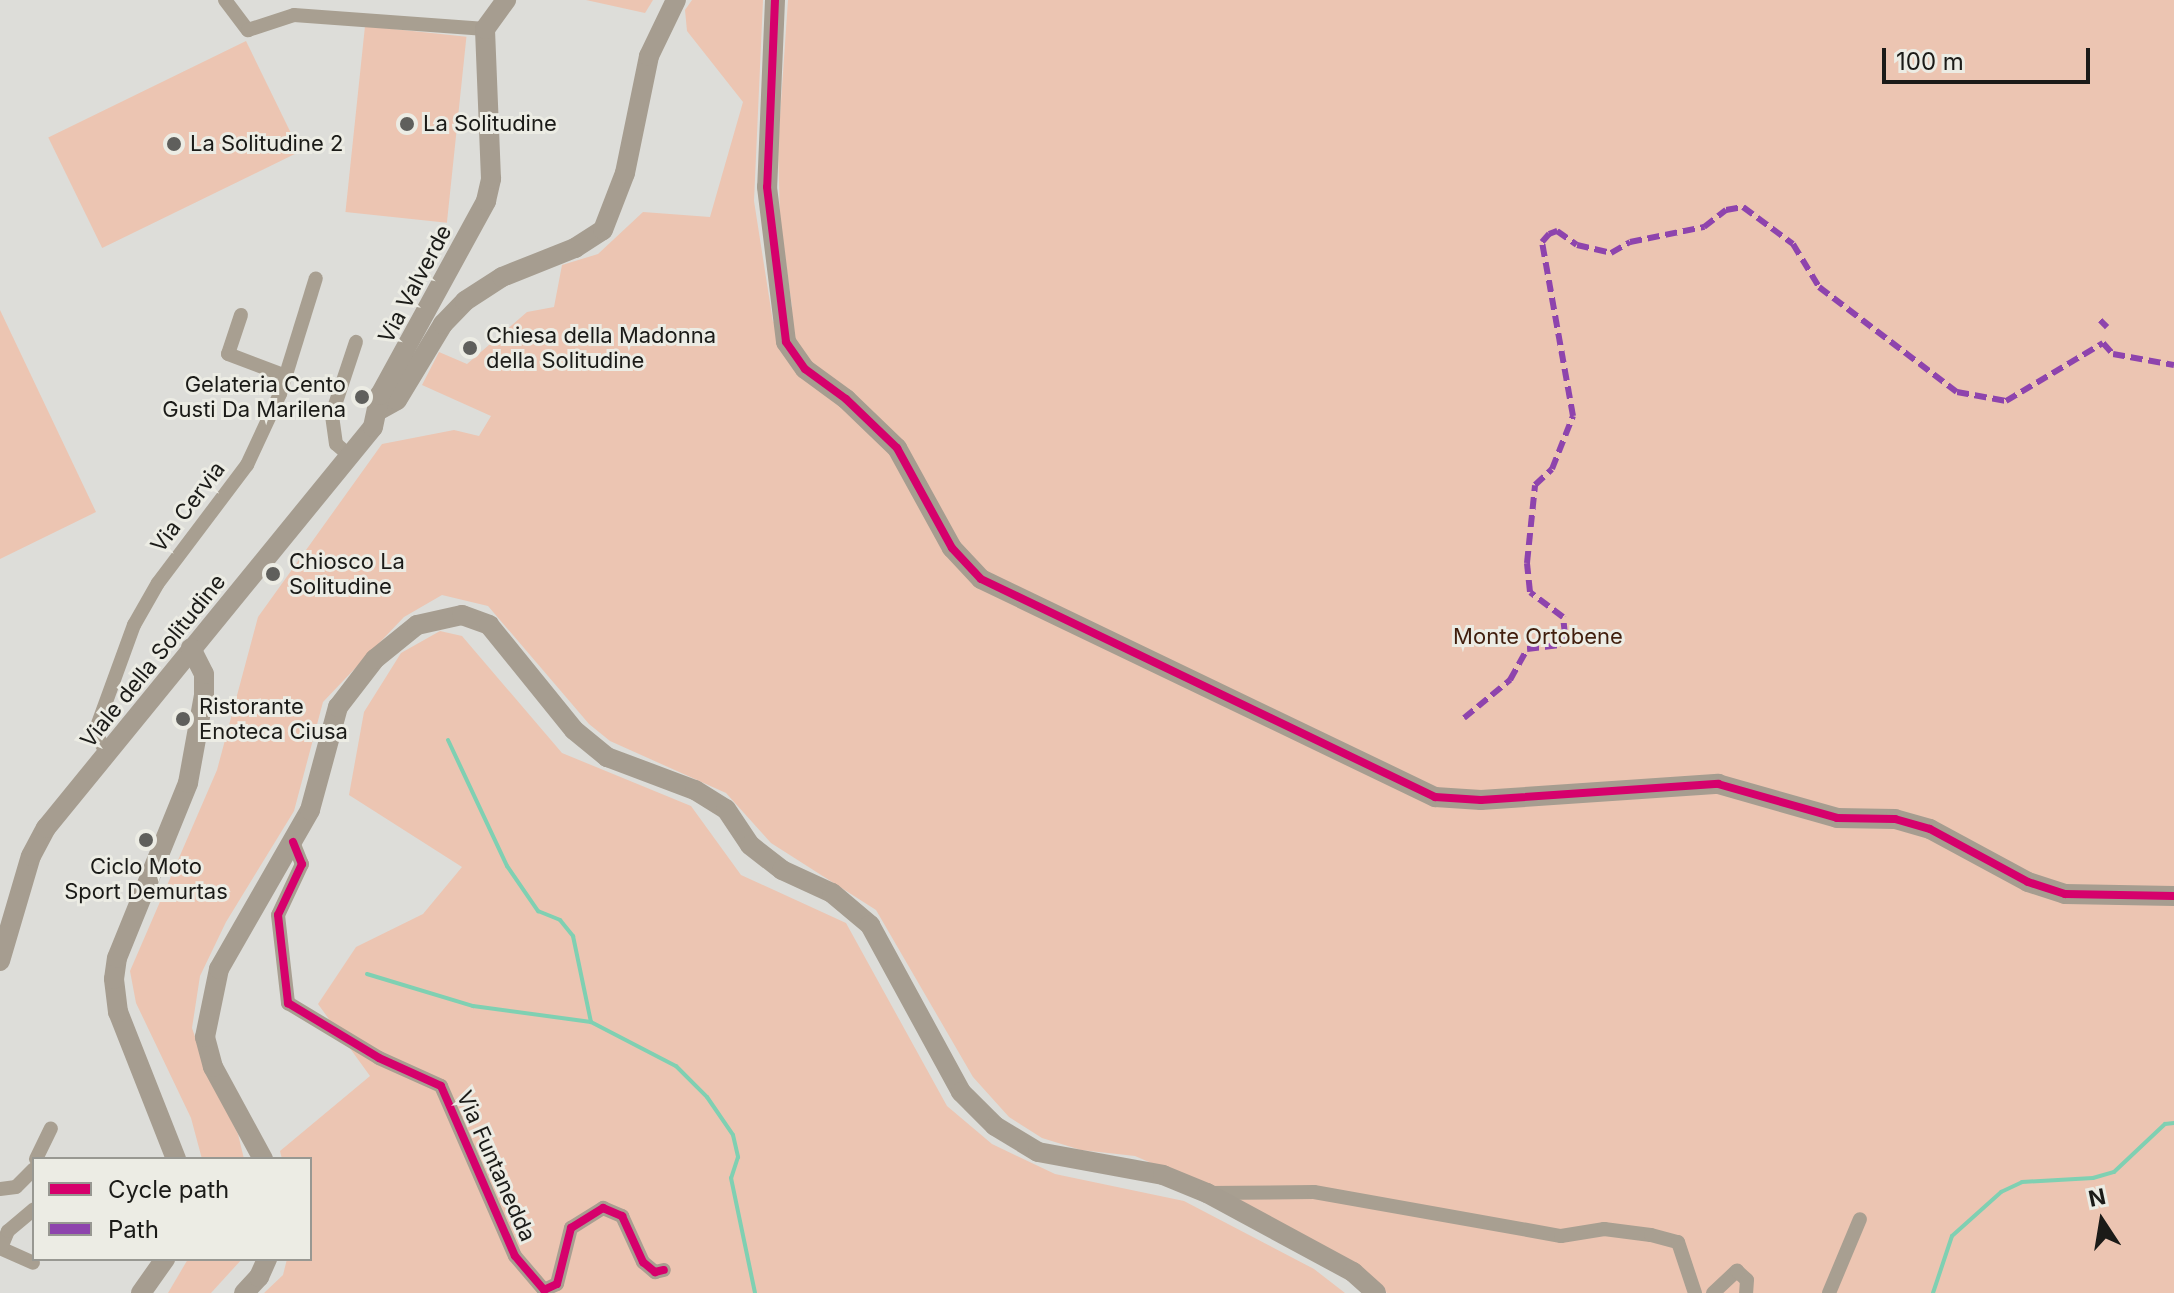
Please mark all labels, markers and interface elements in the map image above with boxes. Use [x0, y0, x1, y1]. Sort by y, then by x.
scale bar [1886, 32, 2094, 82]
text: 100 m [1896, 47, 1964, 76]
place label: La Solitudine [423, 111, 557, 137]
marker: La Solitudine [398, 115, 416, 133]
place label: La Solitudine 2 [190, 131, 343, 157]
marker: La Solitudine 2 [165, 135, 183, 153]
street label: Via Valverde [373, 220, 457, 348]
place label: Chiesa della Madonna della Solitudine [486, 322, 716, 374]
marker: Chiesa della Madonna della Solitudine [461, 339, 479, 357]
place label: Gelateria Cento Gusti Da Marilena [162, 371, 346, 422]
marker: Gelateria Cento Gusti Da Marilena [353, 388, 371, 406]
street label: Via Cervia [145, 456, 231, 558]
place label: Chiosco La Solitudine [289, 548, 405, 600]
marker: Chiosco La Solitudine [264, 565, 282, 583]
street label: Viale della Solitudine [75, 569, 231, 753]
park label: Monte Ortobene [1453, 624, 1623, 650]
place label: Ristorante Enoteca Ciusa [199, 693, 348, 744]
marker: Ristorante Enoteca Ciusa [174, 710, 192, 728]
marker: Ciclo Moto Sport Demurtas [137, 831, 155, 849]
place label: Ciclo Moto Sport Demurtas [64, 853, 228, 904]
street label: Via Funtanedda [451, 1087, 541, 1245]
legend [32, 1157, 312, 1261]
text: Cycle path [108, 1175, 229, 1204]
north arrow [2062, 1181, 2142, 1261]
text: N [2086, 1183, 2108, 1212]
text: Path [108, 1215, 159, 1244]

